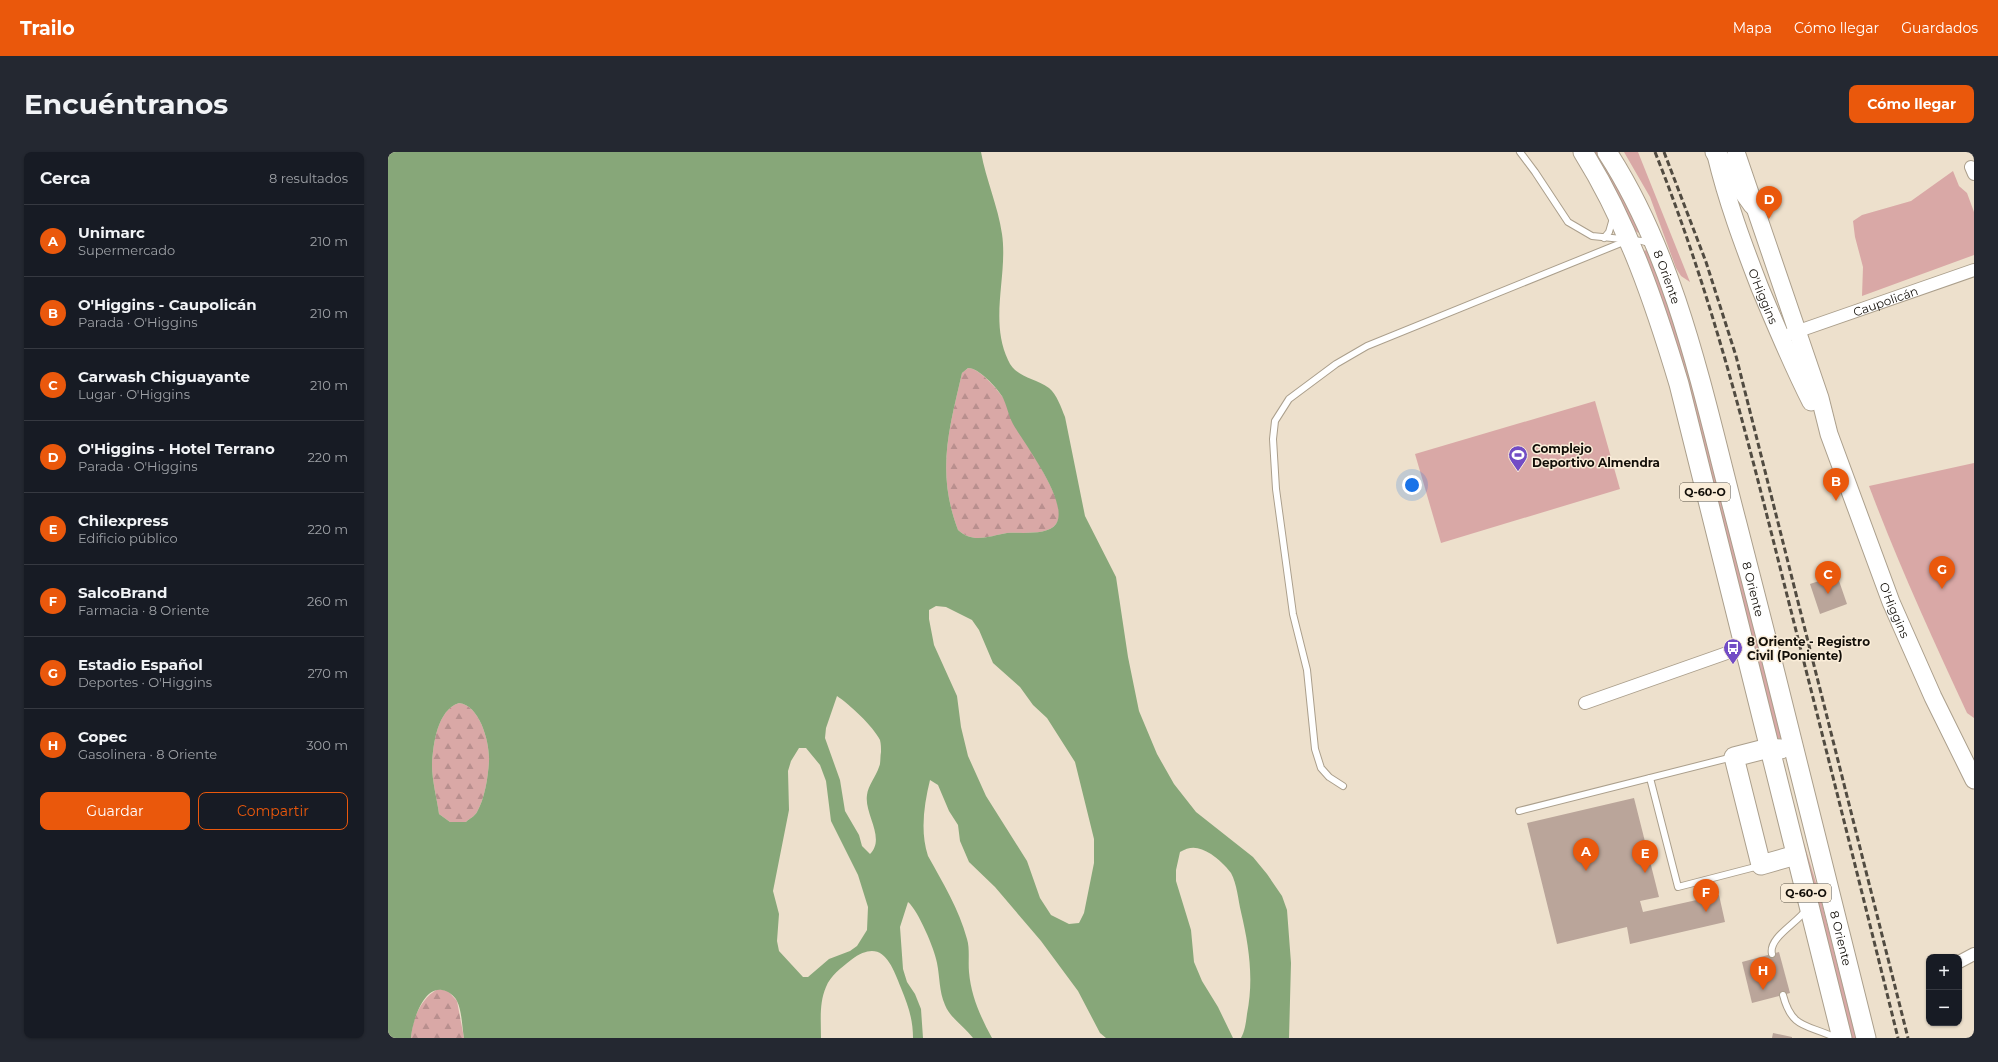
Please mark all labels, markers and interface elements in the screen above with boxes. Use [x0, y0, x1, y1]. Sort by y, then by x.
text: Trailo [20, 17, 75, 40]
text: Mapa [1733, 19, 1772, 37]
text: Cómo llegar [1794, 19, 1879, 37]
text: Guardados [1901, 19, 1978, 37]
button: Cómo llegar [1849, 85, 1974, 123]
text: Encuéntranos [24, 87, 228, 121]
text: Cerca [40, 168, 90, 188]
text: 8 resultados [269, 170, 348, 186]
pin: D [1756, 186, 1782, 219]
text: Unimarc [78, 223, 145, 242]
text: A [48, 233, 58, 249]
text: 210 m [310, 233, 348, 249]
text: Supermercado [78, 242, 175, 258]
street label: 8 Oriente [1651, 248, 1684, 306]
street label: O'Higgins [1746, 266, 1782, 326]
street label: Caupolicán [1851, 283, 1920, 319]
text: O'Higgins - Caupolicán [78, 295, 257, 314]
text: B [48, 305, 58, 321]
text: 210 m [310, 305, 348, 321]
text: Parada · O'Higgins [78, 314, 198, 330]
text: Carwash Chiguayante [78, 367, 250, 386]
text: C [48, 377, 58, 393]
text: 210 m [310, 377, 348, 393]
text: Lugar · O'Higgins [78, 386, 190, 402]
text: O'Higgins - Hotel Terrano [78, 439, 275, 458]
place label: Complejo Deportivo Almendra [1532, 441, 1660, 470]
sports icon: Complejo Deportivo Almendra [1507, 444, 1529, 472]
text: D [48, 449, 58, 465]
text: 220 m [307, 449, 348, 465]
text: Parada · O'Higgins [78, 458, 198, 474]
pin: B [1823, 468, 1849, 501]
your location [1402, 475, 1422, 495]
road number: Q-60-O [1680, 483, 1730, 501]
text: Chilexpress [78, 511, 169, 530]
text: E [49, 521, 57, 537]
text: 220 m [307, 521, 348, 537]
text: Edificio público [78, 530, 178, 546]
pin: G [1929, 556, 1955, 589]
street label: 8 Oriente [1739, 560, 1768, 618]
pin: C [1815, 561, 1841, 594]
street label: O'Higgins [1877, 580, 1913, 640]
text: SalcoBrand [78, 583, 167, 602]
text: F [49, 593, 57, 609]
text: 260 m [307, 593, 348, 609]
text: Farmacia · 8 Oriente [78, 602, 209, 618]
place label: 8 Oriente - Registro Civil (Poniente) [1747, 634, 1870, 663]
bus stop icon: 8 Oriente - Registro Civil (Poniente) [1722, 637, 1744, 665]
text: Estadio Español [78, 655, 203, 674]
text: G [48, 665, 58, 681]
text: 270 m [307, 665, 348, 681]
text: Deportes · O'Higgins [78, 674, 212, 690]
text: Copec [78, 727, 127, 746]
text: H [48, 737, 58, 753]
text: 300 m [306, 737, 348, 753]
text: Gasolinera · 8 Oriente [78, 746, 217, 762]
button: Guardar [40, 792, 190, 830]
button: Compartir [198, 792, 348, 830]
pin: A [1573, 838, 1599, 871]
pin: E [1632, 840, 1658, 873]
pin: F [1693, 879, 1719, 912]
road number: Q-60-O [1781, 884, 1831, 902]
street label: 8 Oriente [1827, 909, 1855, 967]
map controls [1926, 954, 1962, 1026]
button: + [1926, 954, 1962, 990]
pin: H [1750, 957, 1776, 990]
button: − [1926, 990, 1962, 1026]

